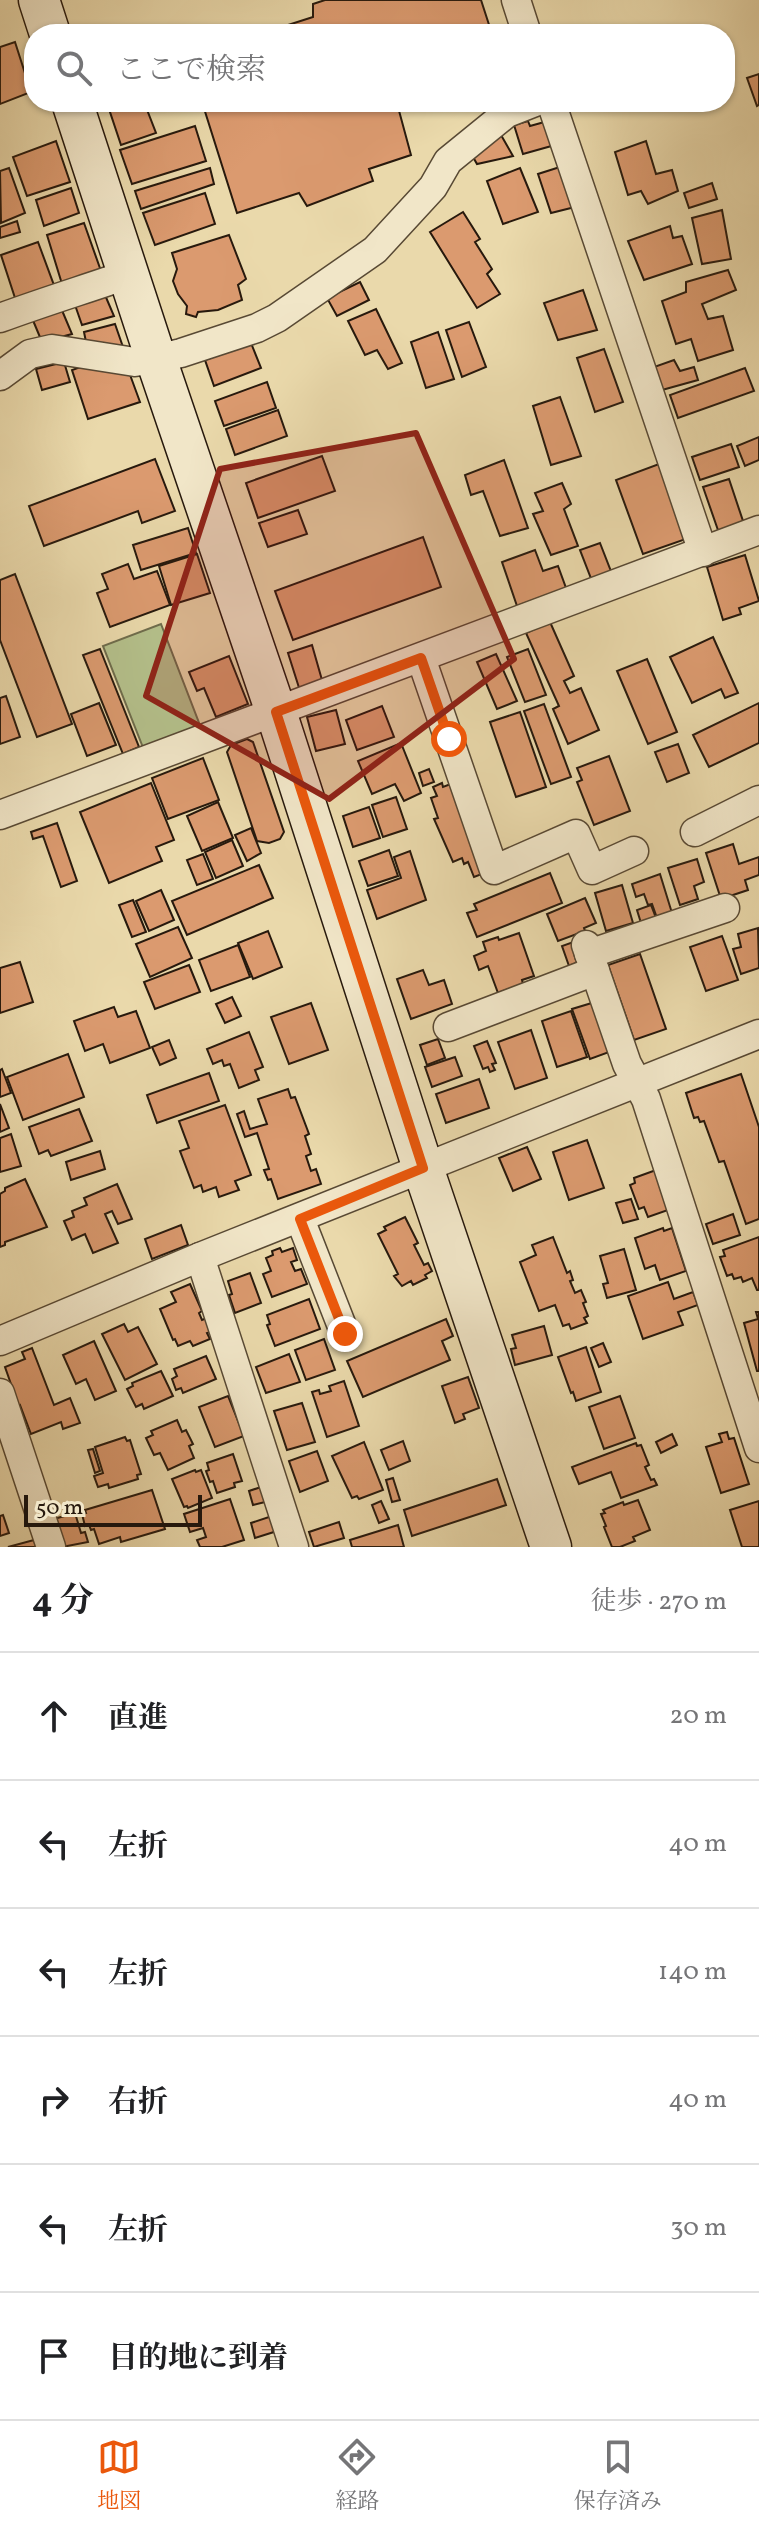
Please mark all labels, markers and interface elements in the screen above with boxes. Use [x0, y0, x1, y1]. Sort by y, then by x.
search box [24, 24, 735, 112]
icon: search [52, 46, 96, 90]
text: ここで検索 [116, 50, 266, 92]
route start [431, 721, 467, 757]
route end [327, 1316, 363, 1352]
scale bar [24, 1491, 202, 1527]
text: 50 m [36, 1493, 83, 1524]
text: 4 分 [32, 1579, 93, 1626]
text: 徒歩 · 270 m [591, 1584, 727, 1620]
icon: ahead [32, 1694, 76, 1738]
text: 直進 [108, 1698, 168, 1740]
text: 20 m [669, 1698, 727, 1734]
icon: left [32, 1822, 76, 1866]
text: 左折 [108, 1826, 168, 1868]
text: 40 m [668, 1826, 727, 1862]
icon: left [32, 1950, 76, 1994]
text: 左折 [108, 1954, 168, 1996]
text: 140 m [658, 1954, 727, 1990]
icon: right [32, 2078, 76, 2122]
text: 右折 [108, 2082, 168, 2124]
text: 40 m [668, 2082, 727, 2118]
icon: left [32, 2206, 76, 2250]
text: 左折 [108, 2210, 168, 2252]
text: 30 m [670, 2210, 727, 2246]
icon: arrive [32, 2334, 76, 2378]
text: 目的地に到着 [108, 2338, 288, 2380]
tab: 地図 [97, 2435, 141, 2518]
tab: 経路 [335, 2435, 380, 2518]
tab: 保存済み [574, 2435, 662, 2518]

